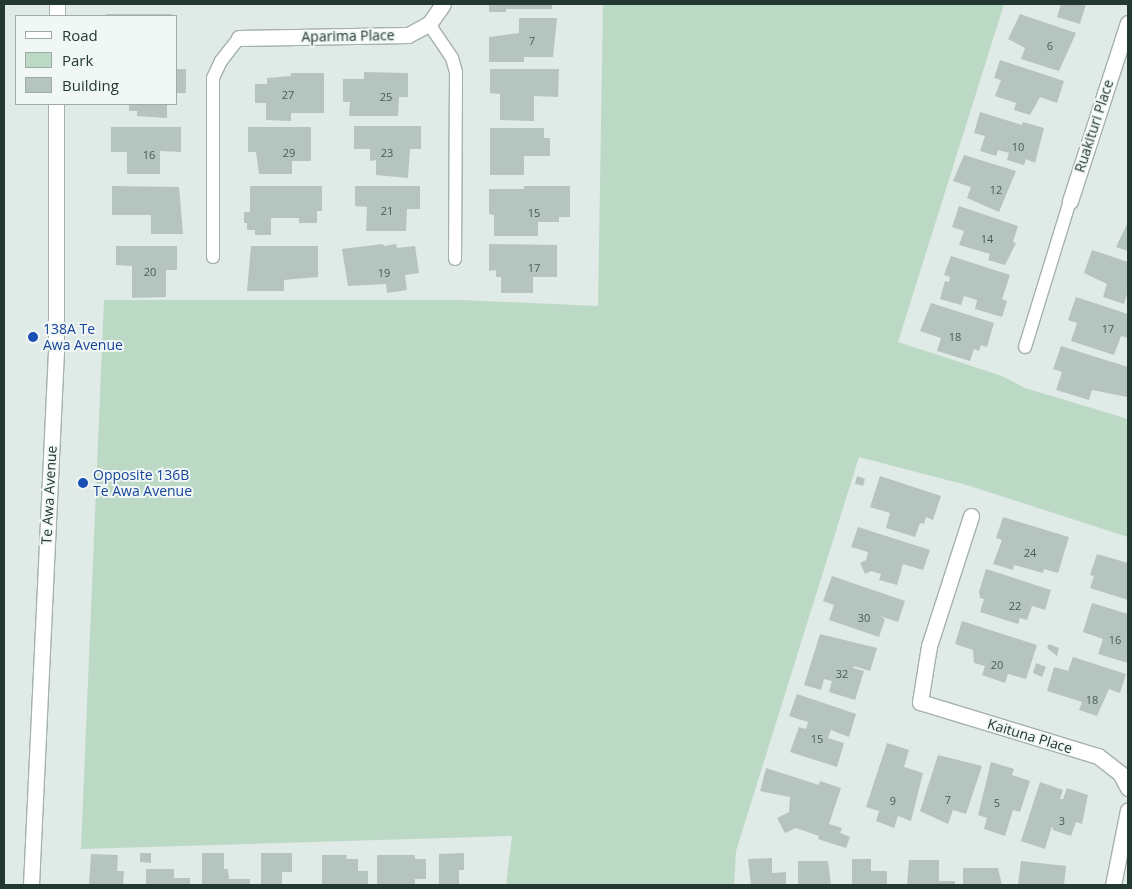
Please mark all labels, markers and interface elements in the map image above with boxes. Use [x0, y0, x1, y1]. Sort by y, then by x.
legend [15, 15, 178, 105]
text: Road [62, 25, 98, 45]
street label: Aparima Place [301, 27, 395, 45]
house number: 7 [529, 34, 535, 48]
house number: 6 [1047, 39, 1053, 53]
text: Park [62, 50, 93, 70]
text: Building [62, 75, 119, 95]
street label: Ruakituri Place [1071, 77, 1117, 175]
house number: 27 [282, 88, 294, 102]
house number: 25 [380, 90, 392, 104]
house number: 10 [1012, 140, 1024, 154]
house number: 29 [283, 146, 295, 160]
house number: 23 [381, 146, 393, 160]
house number: 16 [143, 148, 155, 162]
house number: 12 [990, 183, 1002, 197]
house number: 21 [381, 204, 393, 218]
house number: 15 [528, 206, 540, 220]
house number: 14 [981, 232, 993, 246]
house number: 17 [528, 261, 540, 275]
house number: 20 [144, 265, 156, 279]
house number: 19 [378, 266, 390, 280]
place label: 138A Te Awa Avenue [43, 321, 123, 354]
house number: 17 [1102, 322, 1114, 336]
house number: 18 [949, 330, 961, 344]
marker: 138A Te Awa Avenue [27, 331, 39, 343]
street label: Te Awa Avenue [38, 445, 60, 545]
place label: Opposite 136B Te Awa Avenue [93, 467, 192, 500]
marker: Opposite 136B Te Awa Avenue [77, 477, 89, 489]
house number: 24 [1024, 546, 1036, 560]
house number: 22 [1009, 599, 1021, 613]
house number: 30 [858, 611, 870, 625]
house number: 16 [1109, 633, 1121, 647]
house number: 20 [991, 658, 1003, 672]
house number: 32 [836, 667, 848, 681]
house number: 18 [1086, 693, 1098, 707]
street label: Kaituna Place [986, 715, 1074, 757]
house number: 15 [811, 732, 823, 746]
house number: 7 [945, 793, 951, 807]
house number: 9 [890, 794, 896, 808]
house number: 5 [994, 796, 1000, 810]
house number: 3 [1059, 814, 1065, 828]

